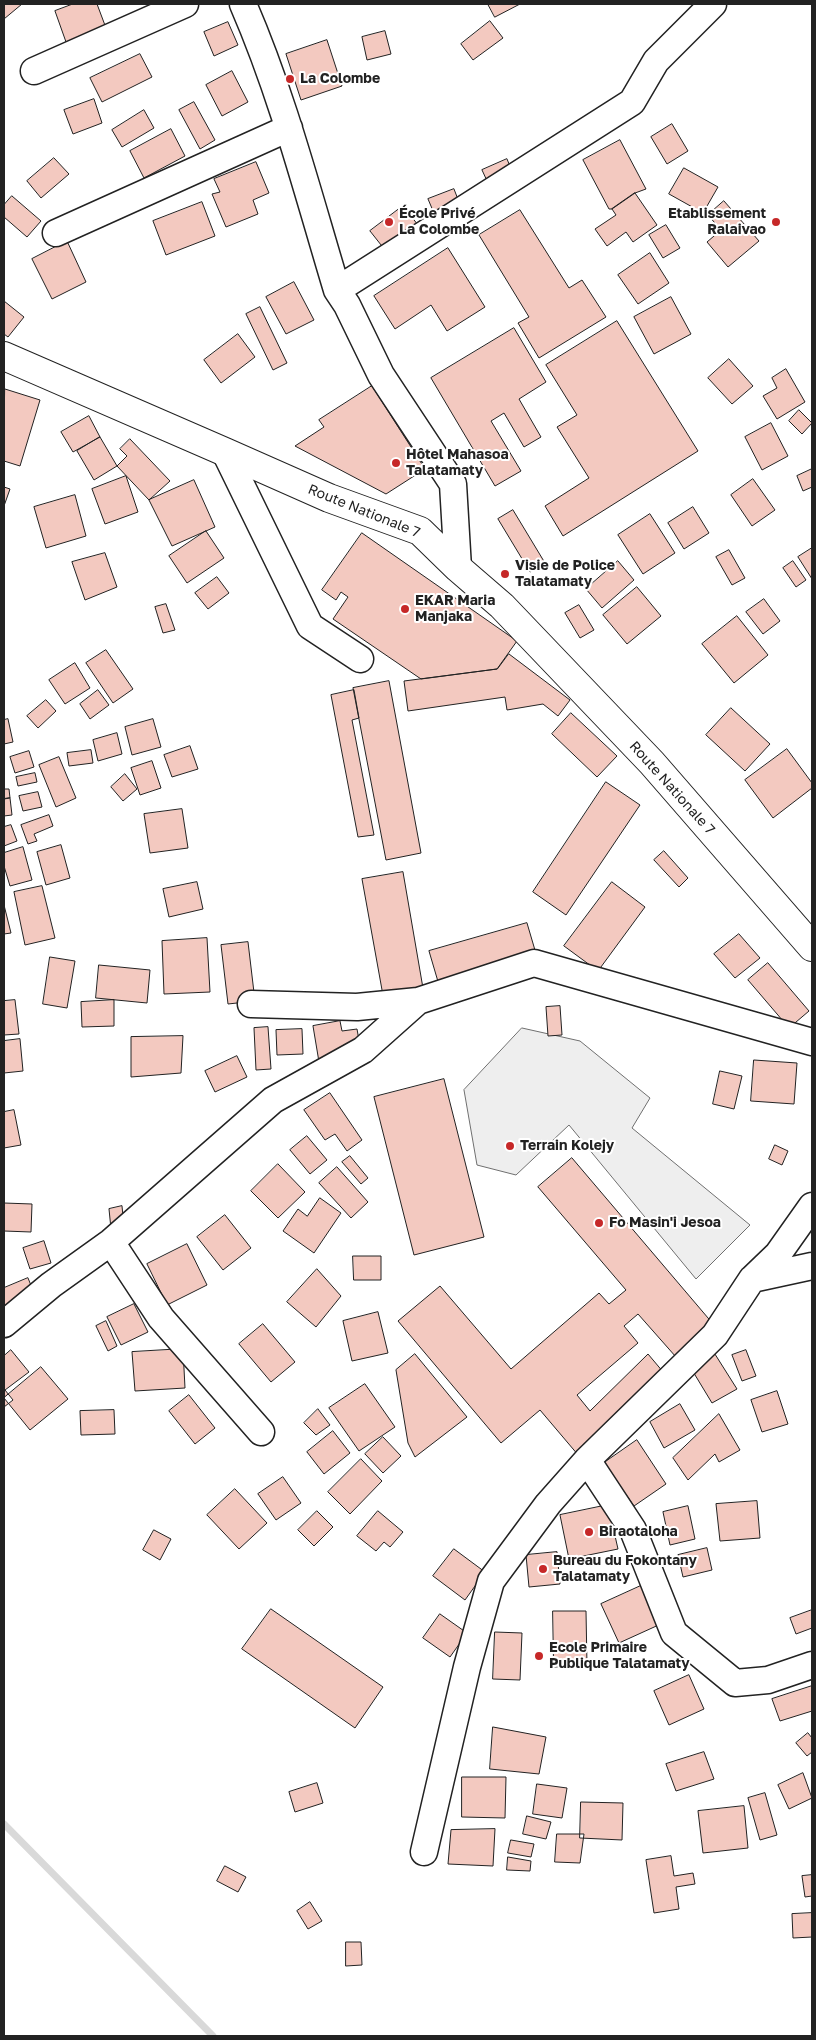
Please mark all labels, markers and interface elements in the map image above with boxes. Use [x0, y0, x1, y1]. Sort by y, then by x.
place label: La Colombe [300, 71, 380, 87]
marker: La Colombe [284, 73, 296, 85]
place label: École Privé La Colombe [399, 206, 479, 238]
place label: Etablissement Ralaivao [668, 206, 766, 238]
marker: École Privé La Colombe [383, 216, 395, 228]
marker: Etablissement Ralaivao [770, 216, 782, 228]
place label: Hôtel Mahasoa Talatamaty [406, 447, 509, 480]
marker: Hôtel Mahasoa Talatamaty [390, 457, 402, 469]
street label: Route Nationale 7 [305, 481, 423, 541]
place label: Visie de Police Talatamaty [515, 558, 615, 590]
marker: Visie de Police Talatamaty [499, 568, 511, 580]
place label: EKAR Maria Manjaka [415, 593, 495, 626]
marker: EKAR Maria Manjaka [399, 603, 411, 615]
street label: Route Nationale 7 [626, 738, 718, 838]
place label: Terrain Kolejy [520, 1138, 614, 1154]
marker: Terrain Kolejy [504, 1140, 516, 1152]
place label: Fo Masin'i Jesoa [609, 1215, 721, 1231]
marker: Fo Masin'i Jesoa [593, 1217, 605, 1229]
place label: Biraotaloha [599, 1524, 678, 1540]
marker: Biraotaloha [583, 1526, 595, 1538]
place label: Bureau du Fokontany Talatamaty [553, 1553, 697, 1585]
marker: Bureau du Fokontany Talatamaty [537, 1563, 549, 1575]
place label: Ecole Primaire Publique Talatamaty [549, 1640, 690, 1672]
marker: Ecole Primaire Publique Talatamaty [533, 1650, 545, 1662]

